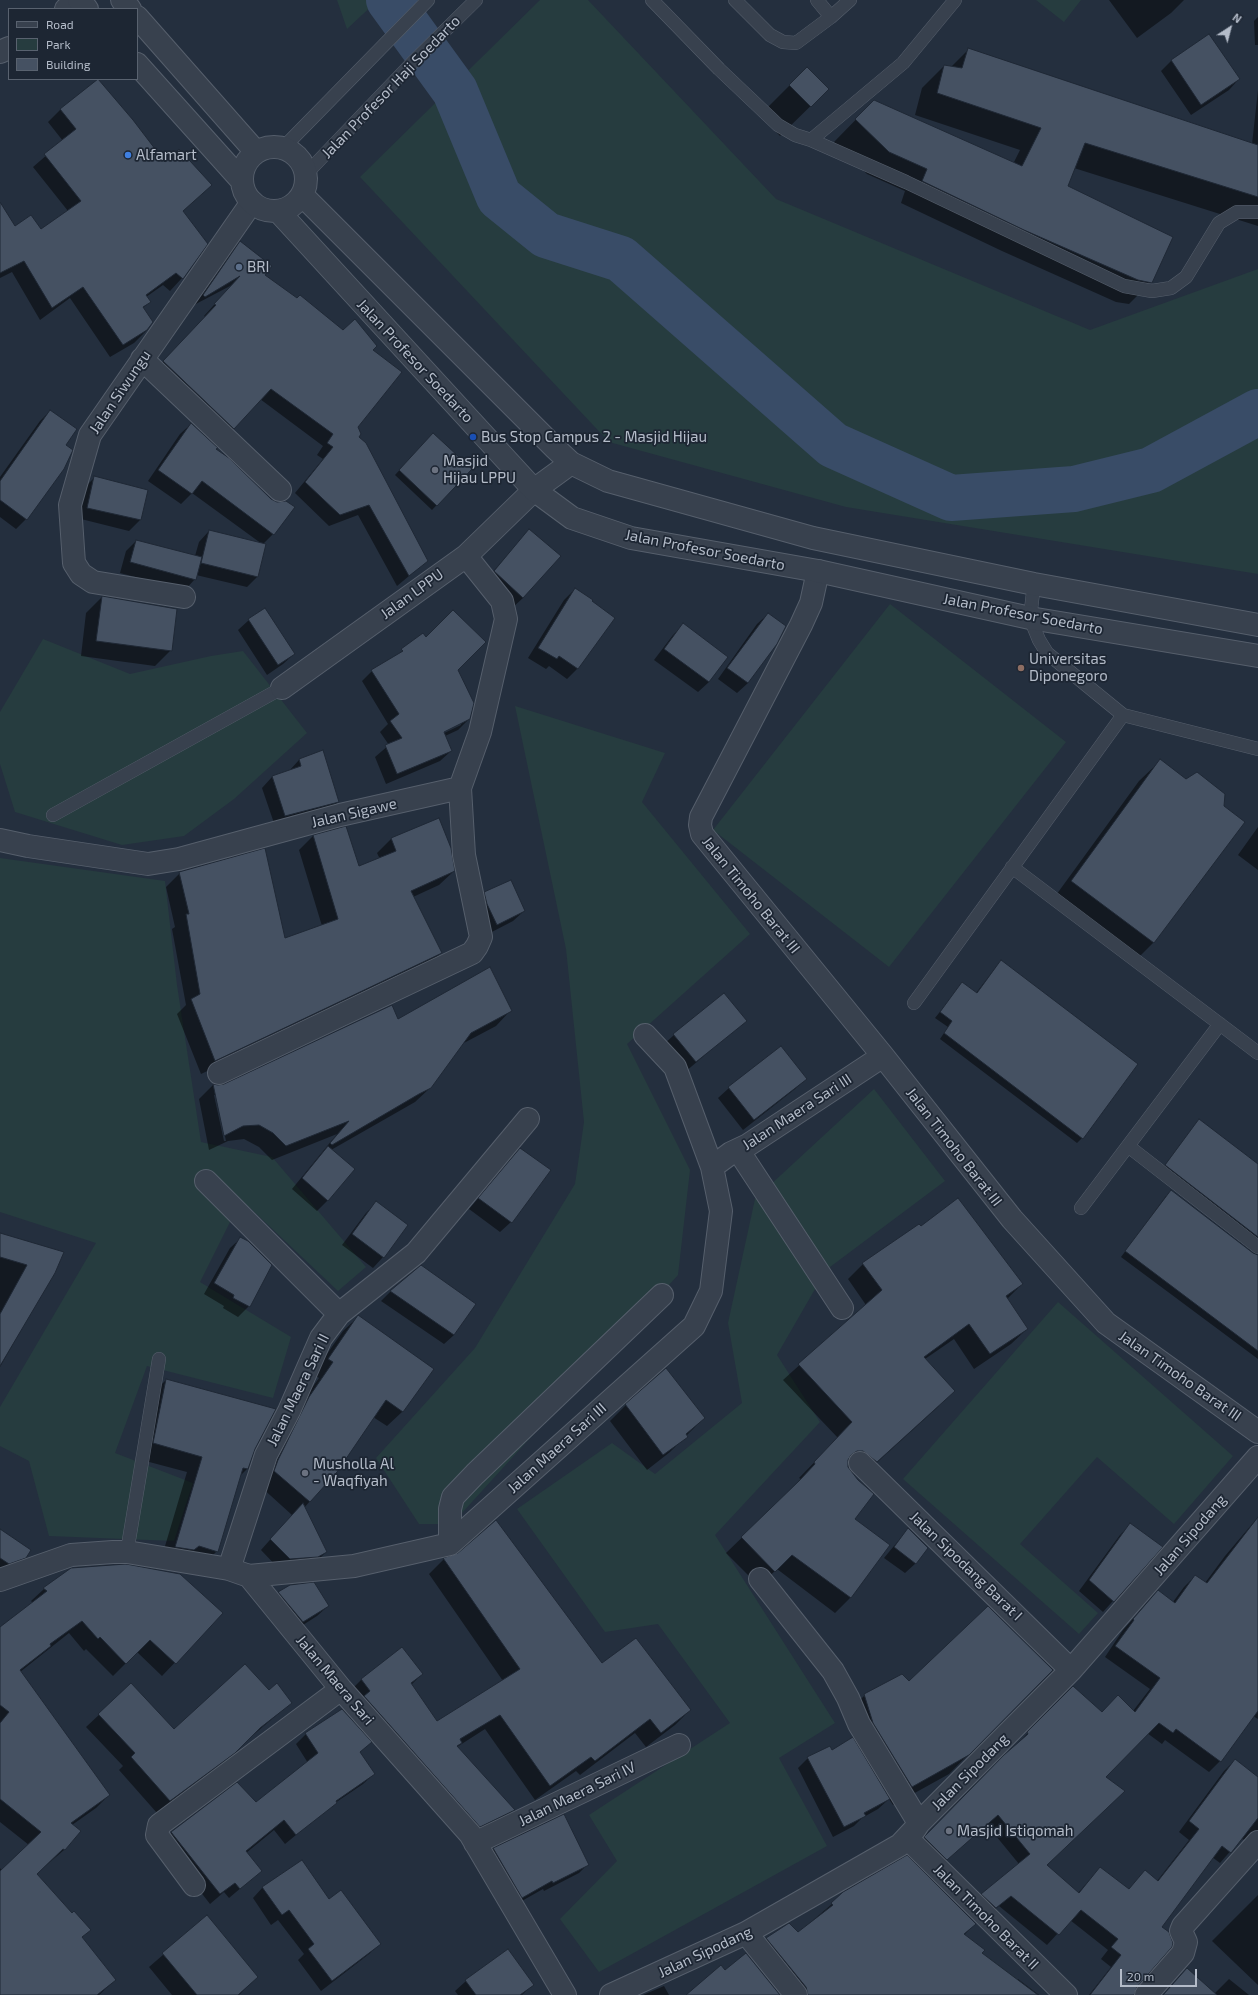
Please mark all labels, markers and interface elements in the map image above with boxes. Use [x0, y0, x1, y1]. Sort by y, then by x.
legend [8, 8, 138, 80]
north arrow [1210, 8, 1250, 48]
text: N [1230, 10, 1244, 25]
street label: Jalan Profesor Haji Soedarto [318, 12, 464, 162]
text: Road [46, 17, 74, 31]
text: Park [46, 37, 71, 51]
text: Building [46, 57, 90, 71]
place label: Alfamart [136, 146, 197, 164]
marker: Alfamart [123, 150, 133, 160]
place label: BRI [247, 258, 269, 276]
marker: BRI [234, 262, 244, 272]
street label: Jalan Profesor Soedarto [353, 295, 477, 427]
street label: Jalan Siwungu [85, 347, 155, 437]
place label: Bus Stop Campus 2 - Masjid Hijau [481, 428, 707, 446]
marker: Bus Stop Campus 2 - Masjid Hijau [468, 432, 478, 442]
place label: Masjid Hijau LPPU [443, 452, 516, 487]
marker: Masjid Hijau LPPU [430, 465, 440, 475]
street label: Jalan Profesor Soedarto [624, 526, 786, 574]
street label: Jalan LPPU [377, 565, 447, 623]
street label: Jalan Profesor Soedarto [942, 590, 1104, 638]
place label: Universitas Diponegoro [1029, 650, 1108, 685]
marker: Universitas Diponegoro [1016, 663, 1026, 673]
street label: Jalan Sigawe [310, 794, 398, 832]
street label: Jalan Timoho Barat III [698, 833, 804, 957]
street label: Jalan Maera Sari III [739, 1070, 855, 1154]
street label: Jalan Timoho Barat III [902, 1084, 1006, 1210]
street label: Jalan Timoho Barat III [1115, 1327, 1245, 1425]
street label: Jalan Maera Sari II [263, 1331, 333, 1449]
street label: Jalan Maera Sari III [504, 1399, 610, 1497]
place label: Musholla Al - Waqfiyah [313, 1455, 394, 1490]
marker: Musholla Al - Waqfiyah [300, 1468, 310, 1478]
street label: Jalan Sipodang [1150, 1491, 1230, 1579]
street label: Jalan Sipodang Barat I [906, 1508, 1026, 1624]
street label: Jalan Maera Sari [292, 1632, 378, 1728]
street label: Jalan Sipodang [928, 1730, 1012, 1814]
street label: Jalan Maera Sari IV [516, 1758, 638, 1830]
place label: Masjid Istiqomah [957, 1822, 1074, 1840]
marker: Masjid Istiqomah [944, 1826, 954, 1836]
street label: Jalan Timoho Barat II [930, 1861, 1042, 1973]
street label: Jalan Sipodang [655, 1922, 755, 1982]
scale bar [1122, 1961, 1199, 1987]
text: 20 m [1127, 1969, 1154, 1983]

